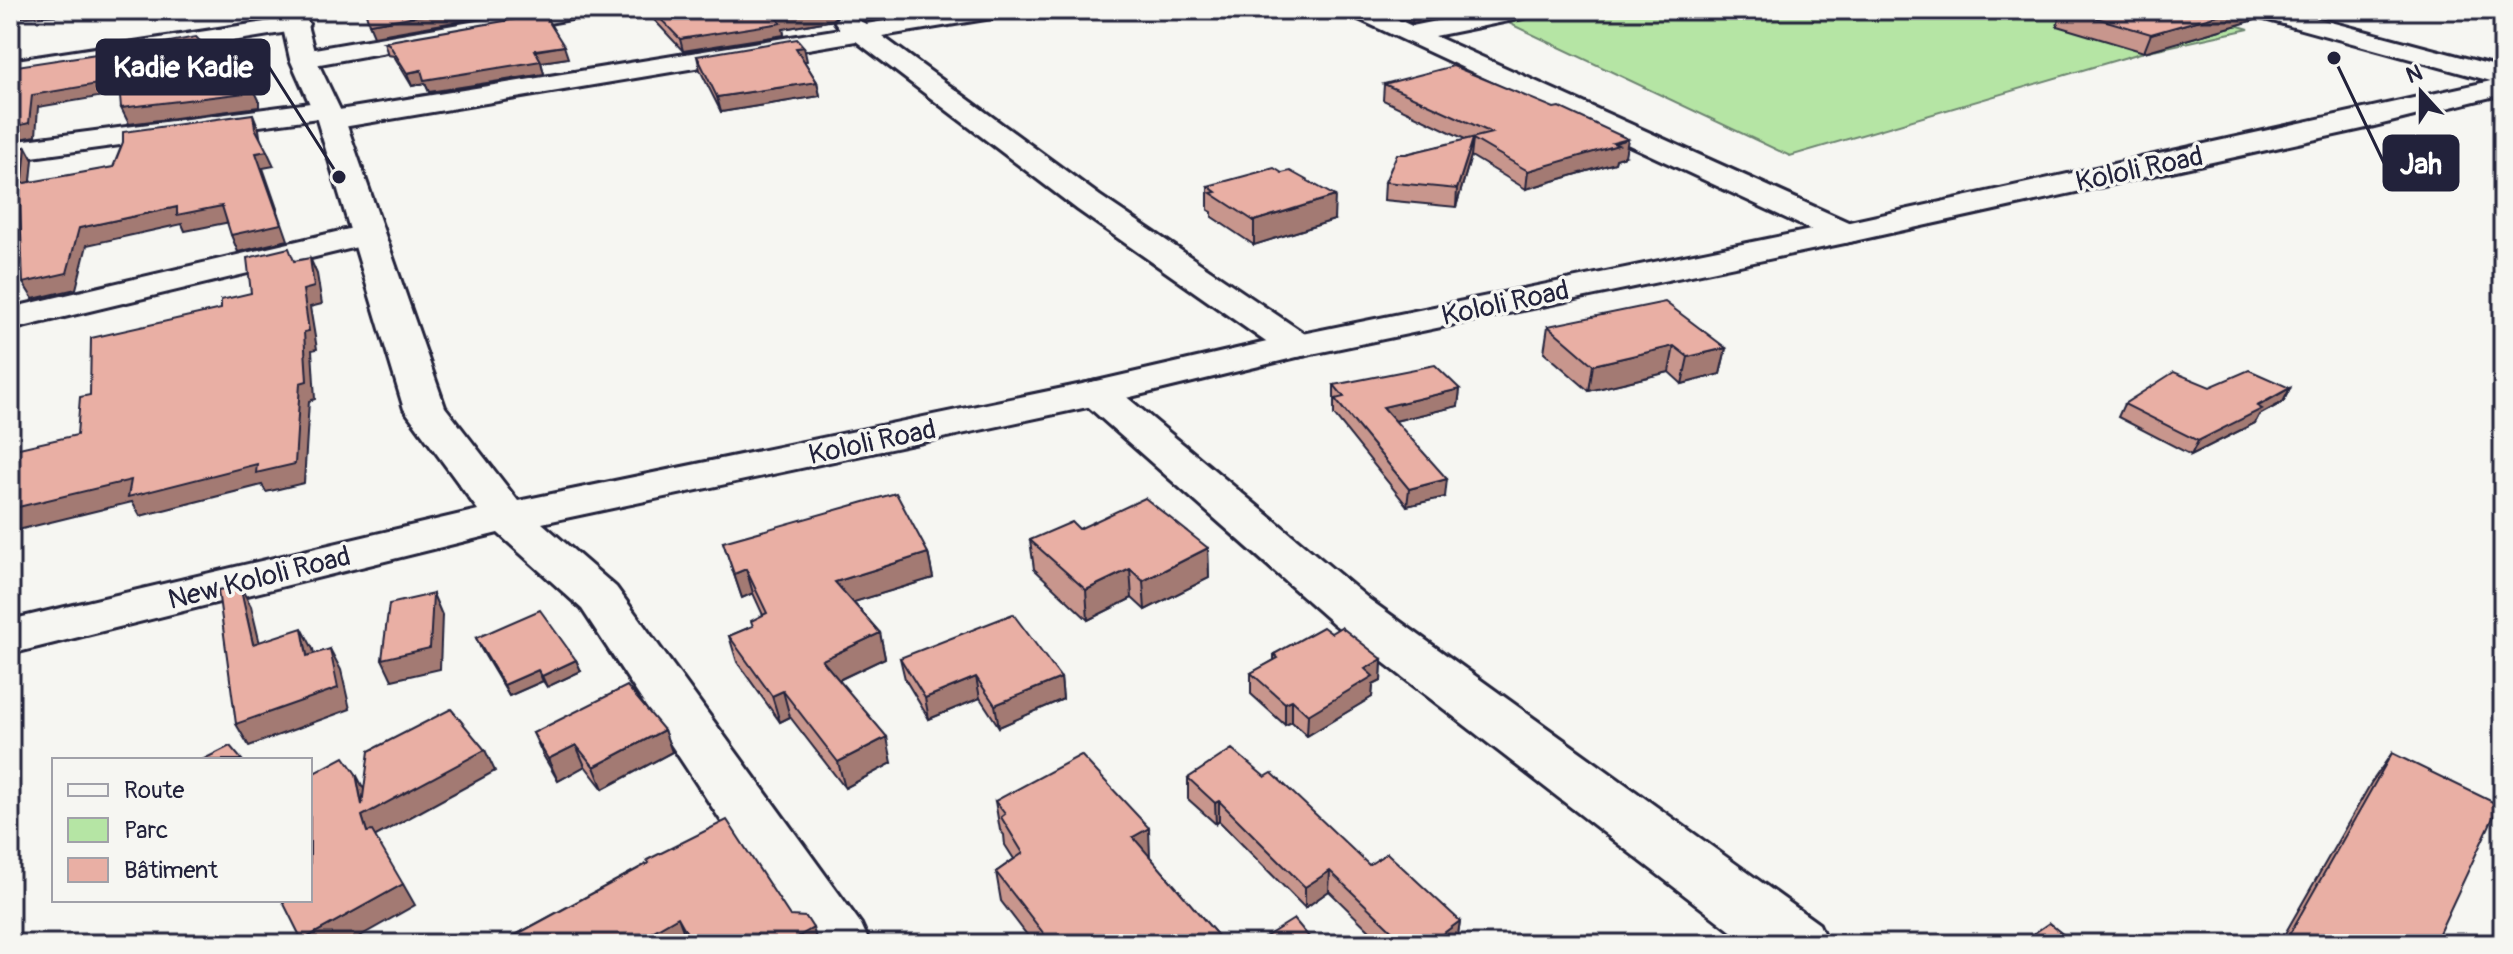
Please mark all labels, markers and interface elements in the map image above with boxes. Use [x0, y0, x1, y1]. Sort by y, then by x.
callout: Kadie Kadie [97, 40, 269, 94]
text: Kadie Kadie [113, 49, 254, 86]
north arrow [2381, 52, 2461, 132]
text: N [2402, 58, 2426, 90]
callout: Jah [2384, 136, 2458, 190]
street label: Kololi Road [2072, 139, 2206, 200]
text: Jah [2400, 146, 2442, 183]
street label: Kololi Road [1438, 273, 1572, 334]
street label: Kololi Road [805, 412, 939, 473]
street label: New Kololi Road [164, 539, 354, 618]
legend [52, 758, 312, 902]
text: Route [124, 776, 185, 805]
text: Parc [124, 816, 168, 845]
text: Bâtiment [124, 856, 218, 885]

